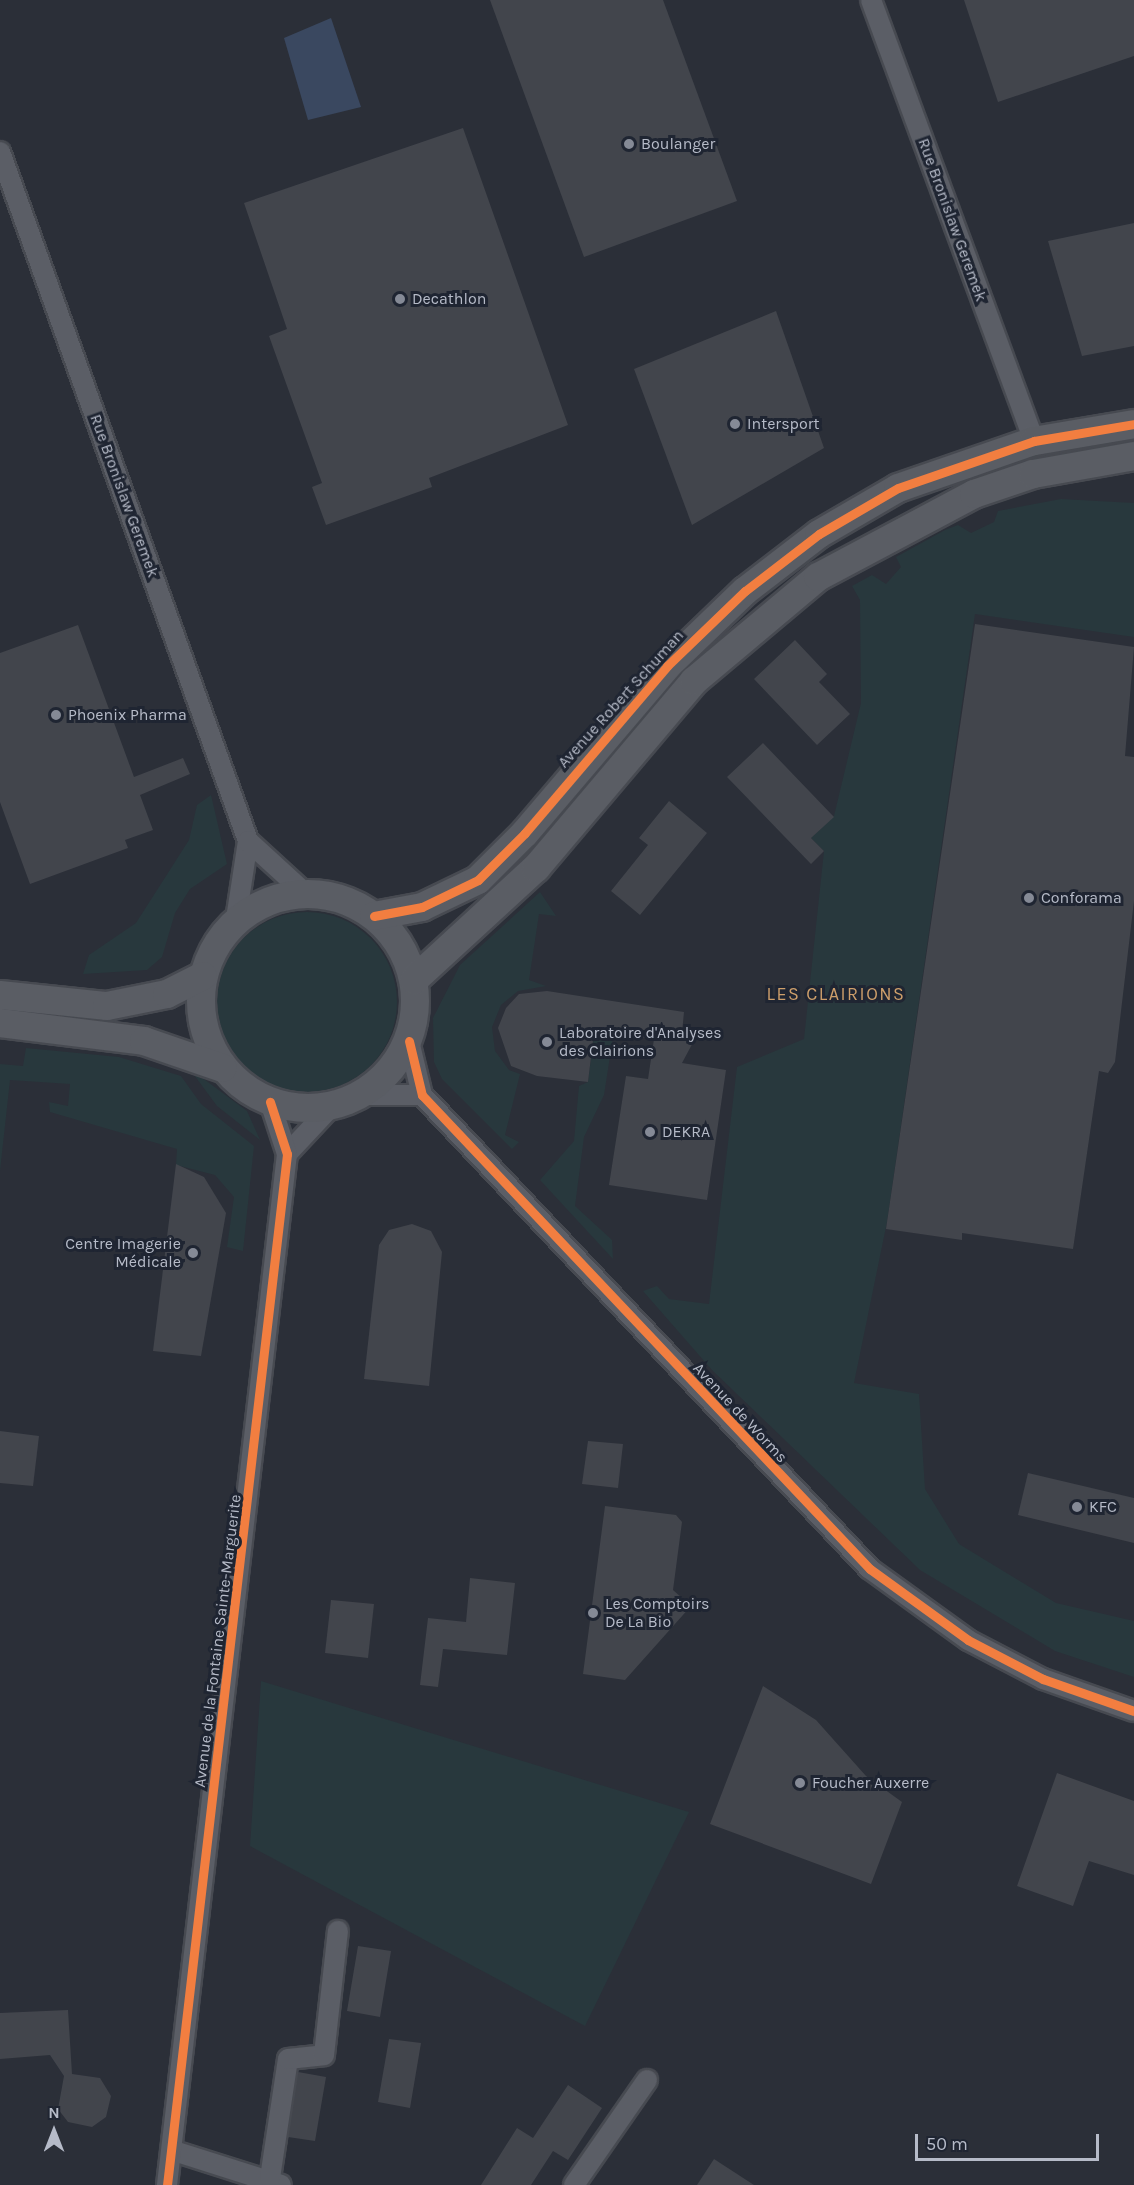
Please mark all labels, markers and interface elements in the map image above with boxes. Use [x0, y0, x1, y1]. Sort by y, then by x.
place label: Boulanger [641, 134, 715, 154]
street label: Rue Bronislaw Geremek [914, 136, 990, 304]
marker: Boulanger [622, 137, 636, 151]
place label: Decathlon [412, 289, 486, 309]
marker: Decathlon [393, 292, 407, 306]
street label: Rue Bronislaw Geremek [86, 412, 162, 580]
place label: Intersport [747, 414, 819, 434]
marker: Intersport [728, 417, 742, 431]
street label: Avenue Robert Schuman [554, 626, 688, 772]
place label: Phoenix Pharma [68, 705, 187, 725]
marker: Phoenix Pharma [49, 708, 63, 722]
place label: Conforama [1041, 888, 1122, 908]
marker: Conforama [1022, 891, 1036, 905]
district label: LES CLAIRIONS [767, 983, 905, 1005]
place label: Laboratoire d'Analyses des Clairions [559, 1023, 722, 1061]
marker: Laboratoire d'Analyses des Clairions [540, 1035, 554, 1049]
place label: DEKRA [662, 1122, 710, 1142]
marker: DEKRA [643, 1125, 657, 1139]
place label: Centre Imagerie Médicale [65, 1234, 181, 1272]
marker: Centre Imagerie Médicale [186, 1246, 200, 1260]
street label: Avenue de Worms [689, 1359, 791, 1467]
street label: Avenue de la Fontaine Sainte-Marguerite [190, 1493, 246, 1789]
place label: KFC [1089, 1497, 1117, 1517]
marker: KFC [1070, 1500, 1084, 1514]
place label: Les Comptoirs De La Bio [605, 1594, 709, 1632]
marker: Les Comptoirs De La Bio [586, 1606, 600, 1620]
place label: Foucher Auxerre [812, 1773, 929, 1793]
marker: Foucher Auxerre [793, 1776, 807, 1790]
north arrow [24, 2101, 84, 2161]
text: N [48, 2103, 60, 2122]
scale bar [918, 2122, 1102, 2160]
text: 50 m [926, 2133, 968, 2155]

